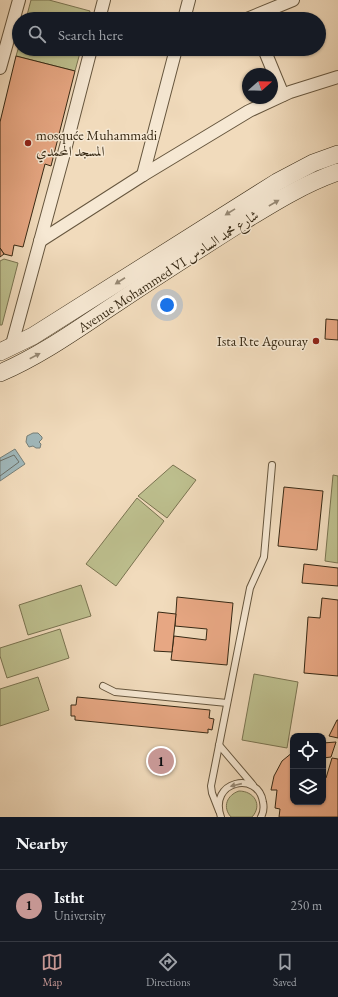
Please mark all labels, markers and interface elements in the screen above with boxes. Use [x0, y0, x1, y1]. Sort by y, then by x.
search box [12, 12, 326, 56]
icon: search [26, 23, 48, 45]
text: Search here [58, 25, 123, 44]
north arrow [242, 68, 278, 104]
place label: mosquée Muhammadi المسجد المحمدي [36, 126, 158, 163]
marker: mosquée Muhammadi المسجد المحمدي [23, 138, 33, 148]
one-way arrow [269, 200, 280, 207]
street label: Avenue Mohammed VI شارع محمد السادس [73, 206, 264, 339]
one-way arrow [224, 208, 236, 215]
one-way arrow [115, 277, 125, 285]
your location [157, 295, 177, 315]
place label: Ista Rte Agouray [217, 332, 309, 350]
marker: Ista Rte Agouray [311, 336, 321, 346]
one-way arrow [29, 353, 41, 359]
map controls [290, 733, 326, 805]
button: locate [290, 733, 326, 769]
pin: 1 [148, 746, 174, 776]
button: layers [290, 769, 326, 805]
one-way arrow [230, 782, 243, 788]
text: Nearby [16, 832, 68, 854]
text: Istht [54, 888, 84, 907]
text: 1 [26, 897, 32, 914]
text: 250 m [291, 897, 322, 914]
text: University [54, 907, 106, 924]
tab: Map [41, 951, 63, 989]
tab: Directions [146, 951, 190, 989]
tab: Saved [273, 951, 297, 989]

